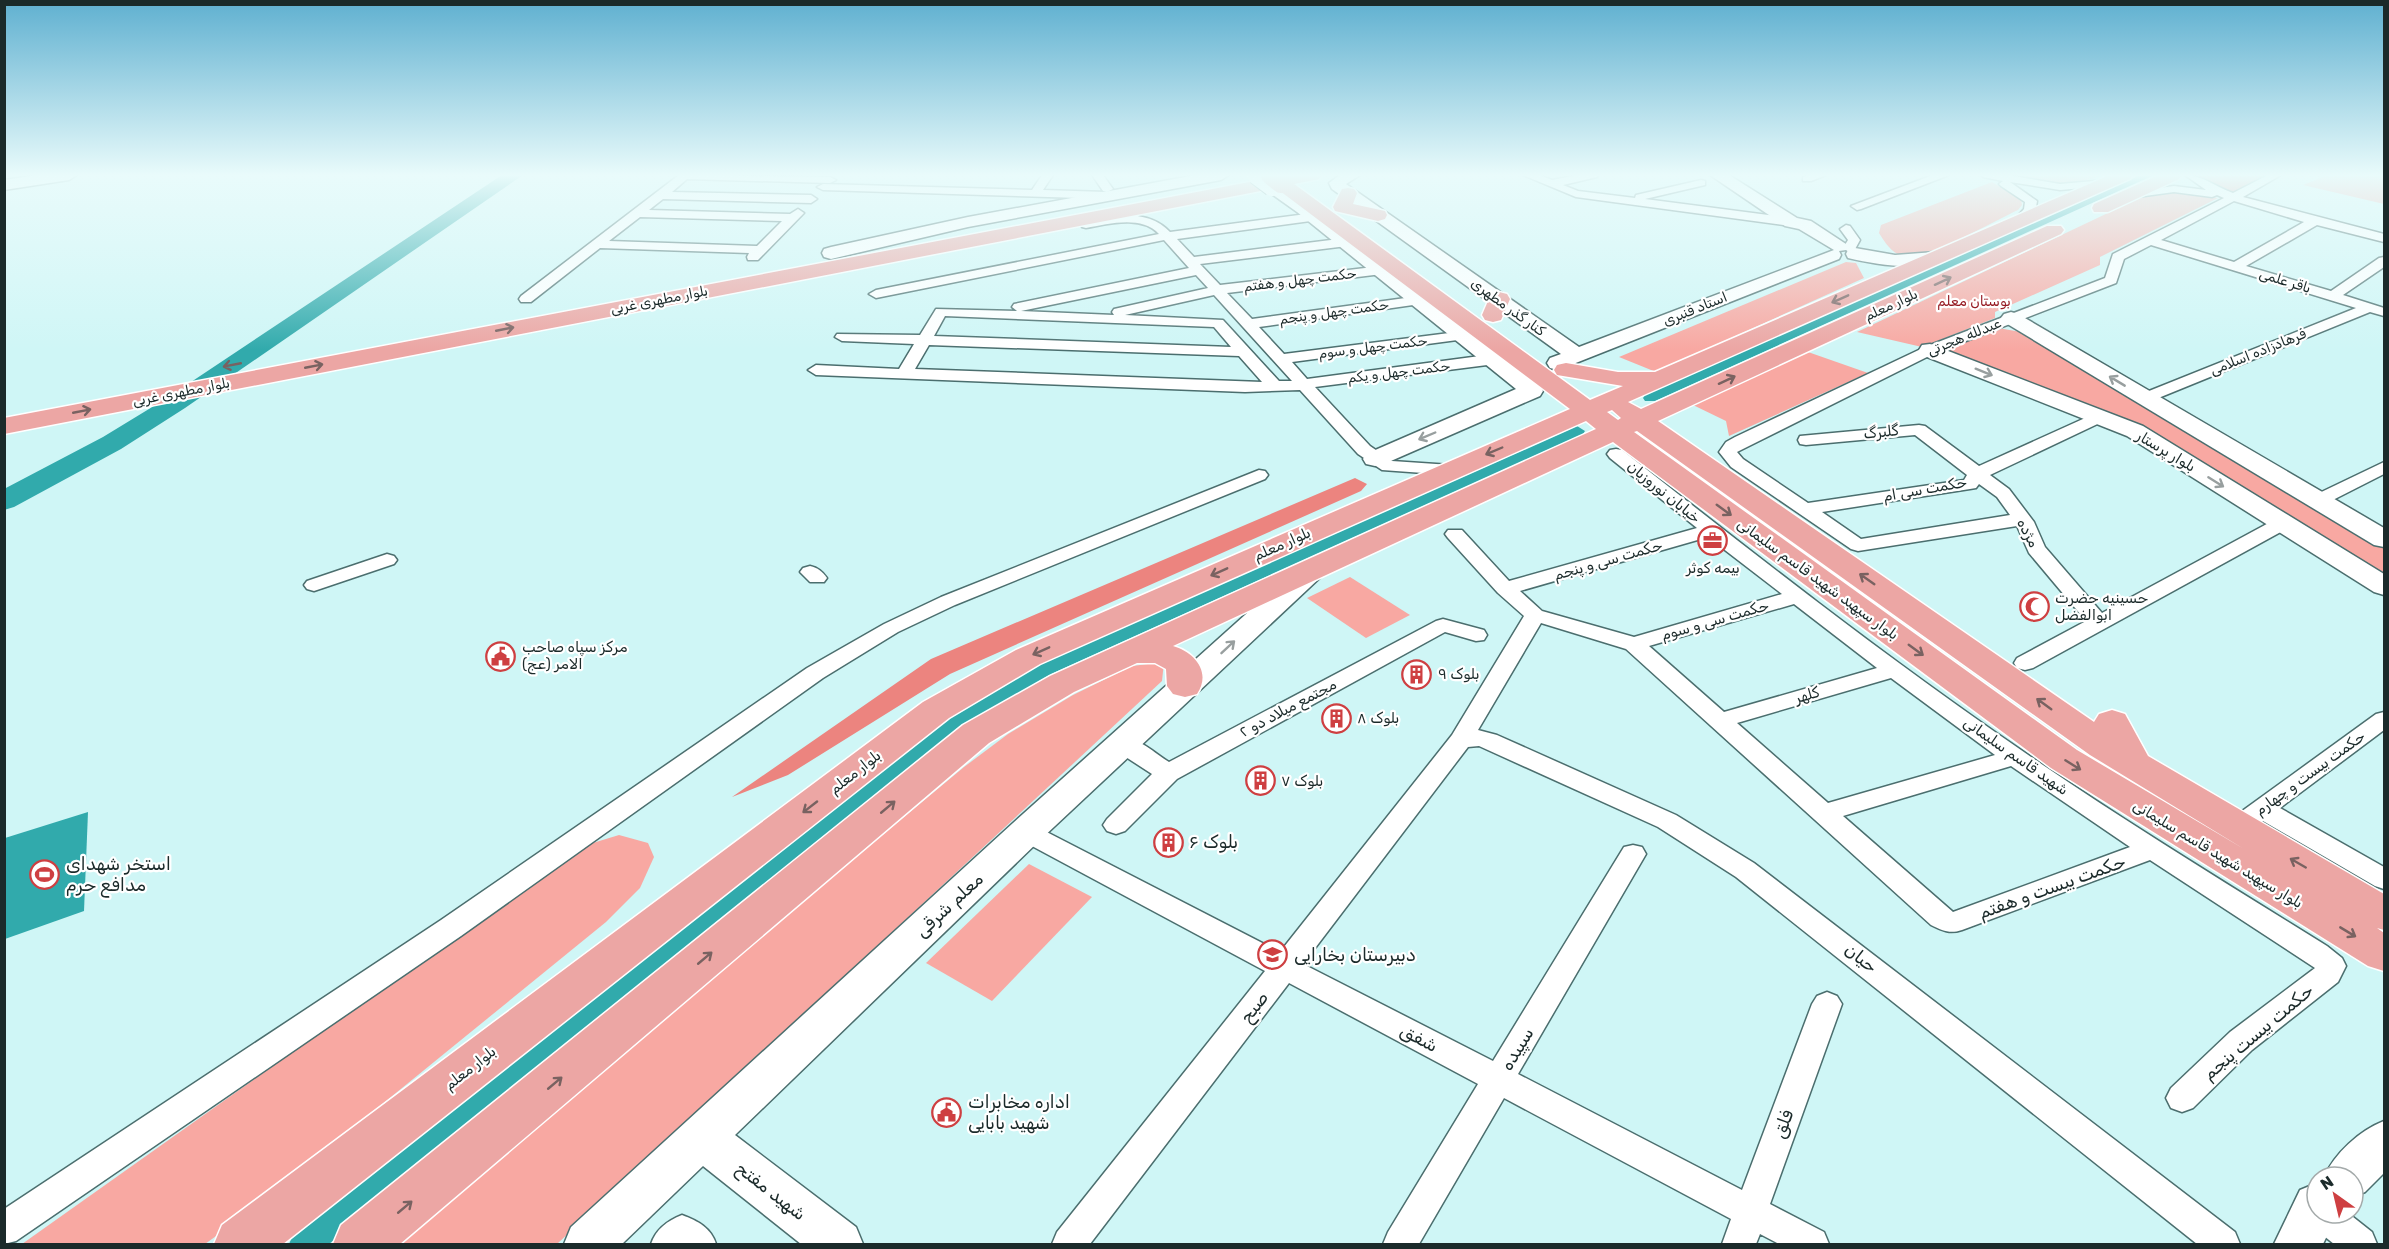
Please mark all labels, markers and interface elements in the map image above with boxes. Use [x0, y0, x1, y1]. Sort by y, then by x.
street label: حکمت چهل و هفتم [1243, 265, 1358, 295]
street label: باقر علمی [2257, 265, 2313, 297]
street label: کنار گذر مطهری [1468, 274, 1549, 340]
one-way arrow [1933, 275, 1951, 287]
street label: بلوار مطهری غربی [609, 282, 709, 318]
street label: بلوار معلم [1862, 285, 1920, 325]
street label: استاد قنبری [1660, 288, 1730, 330]
park label: بوستان معلم [1937, 293, 2011, 310]
one-way arrow [1831, 294, 1849, 305]
street label: حکمت چهل و پنجم [1278, 296, 1390, 329]
street label: عبدلله هجرتی [1925, 314, 2004, 360]
one-way arrow [495, 323, 514, 334]
street label: فرهادزاده اسلامی [2207, 325, 2309, 379]
street label: حکمت چهل و سوم [1318, 332, 1429, 363]
street label: حکمت چهل و یکم [1347, 357, 1451, 387]
one-way arrow [222, 360, 242, 371]
one-way arrow [303, 360, 323, 371]
one-way arrow [1974, 367, 1993, 378]
street label: بلوار مطهری غربی [131, 374, 231, 410]
one-way arrow [1718, 374, 1736, 385]
one-way arrow [2109, 375, 2126, 387]
one-way arrow [72, 405, 92, 416]
street label: گلبرگ [1863, 421, 1900, 443]
street label: بلوار پرستار [2132, 426, 2199, 476]
one-way arrow [1418, 431, 1436, 443]
one-way arrow [1485, 446, 1503, 457]
street label: خیابان نوروزیان [1623, 457, 1704, 528]
street label: حکمت سی ام [1882, 473, 1968, 506]
one-way arrow [2207, 476, 2224, 488]
one-way arrow [1716, 504, 1732, 517]
street label: بلوار سپهبد شهید قاسم سلیمانی [1733, 514, 1902, 644]
street label: مژده [2013, 515, 2043, 551]
street label: بلوار معلم [1251, 523, 1314, 565]
office icon: بیمه کوثر [1697, 525, 1729, 557]
street label: حکمت سی و پنجم [1552, 536, 1665, 585]
place label: بیمه کوثر [1685, 559, 1740, 577]
one-way arrow [1210, 567, 1229, 578]
one-way arrow [1860, 573, 1876, 585]
place label: حسینیه حضرت ابوالفضل [2055, 589, 2148, 624]
mosque icon: حسینیه حضرت ابوالفضل [2018, 591, 2050, 623]
street label: حکمت سی و سوم [1659, 596, 1771, 645]
place label: مرکز سپاه صاحب الامر (عج) [522, 638, 628, 675]
public building icon: مرکز سپاه صاحب الامر (عج) [485, 640, 517, 672]
one-way arrow [1220, 640, 1235, 654]
one-way arrow [1907, 644, 1923, 657]
one-way arrow [1032, 646, 1050, 657]
building icon: بلوک ۹ [1401, 658, 1433, 690]
place label: بلوک ۹ [1438, 665, 1479, 683]
street label: مجتمع میلاد دو ۲ [1237, 675, 1340, 743]
street label: کلهر [1792, 683, 1822, 707]
one-way arrow [2036, 698, 2052, 710]
building icon: بلوک ۸ [1320, 702, 1352, 734]
place label: بلوک ۸ [1357, 709, 1399, 727]
street label: شهید قاسم سلیمانی [1960, 713, 2072, 800]
street label: حکمت بیست و چهارم [2251, 727, 2369, 820]
street label: بلوار معلم [826, 746, 885, 799]
one-way arrow [2065, 759, 2081, 771]
building icon: بلوک ۷ [1244, 765, 1276, 797]
place label: بلوک ۷ [1281, 772, 1323, 790]
street label: بلوار سپهبد شهید قاسم سلیمانی [2129, 796, 2306, 913]
one-way arrow [803, 800, 819, 813]
one-way arrow [879, 800, 895, 813]
building icon: بلوک ۶ [1152, 826, 1184, 858]
place label: بلوک ۶ [1189, 831, 1238, 853]
street label: حکمت بیست و هفتم [1976, 850, 2129, 925]
place label: استخر شهدای مدافع حرم [66, 853, 171, 898]
one-way arrow [2290, 857, 2307, 869]
sports icon: استخر شهدای مدافع حرم [29, 858, 61, 890]
street label: معلم شرقی [910, 868, 988, 943]
one-way arrow [2339, 926, 2356, 938]
street label: حیان [1840, 938, 1882, 978]
school or university icon: دبیرستان بخارایی [1257, 939, 1289, 971]
place label: دبیرستان بخارایی [1294, 944, 1416, 966]
one-way arrow [697, 951, 712, 965]
street label: حکمت بیست پنجم [2198, 979, 2319, 1086]
street label: صبح [1235, 987, 1275, 1028]
street label: شفق [1396, 1019, 1442, 1057]
street label: سپیده [1496, 1024, 1539, 1075]
street label: بلوار معلم [441, 1042, 500, 1095]
one-way arrow [547, 1076, 563, 1089]
place label: اداره مخابرات شهید بابایی [968, 1091, 1070, 1134]
public building icon: اداره مخابرات شهید بابایی [931, 1096, 963, 1128]
street label: فلق [1768, 1107, 1798, 1141]
street label: شهید مفتح [730, 1157, 810, 1227]
north arrow [2305, 1165, 2365, 1225]
text: N [2317, 1172, 2337, 1194]
one-way arrow [397, 1200, 412, 1214]

